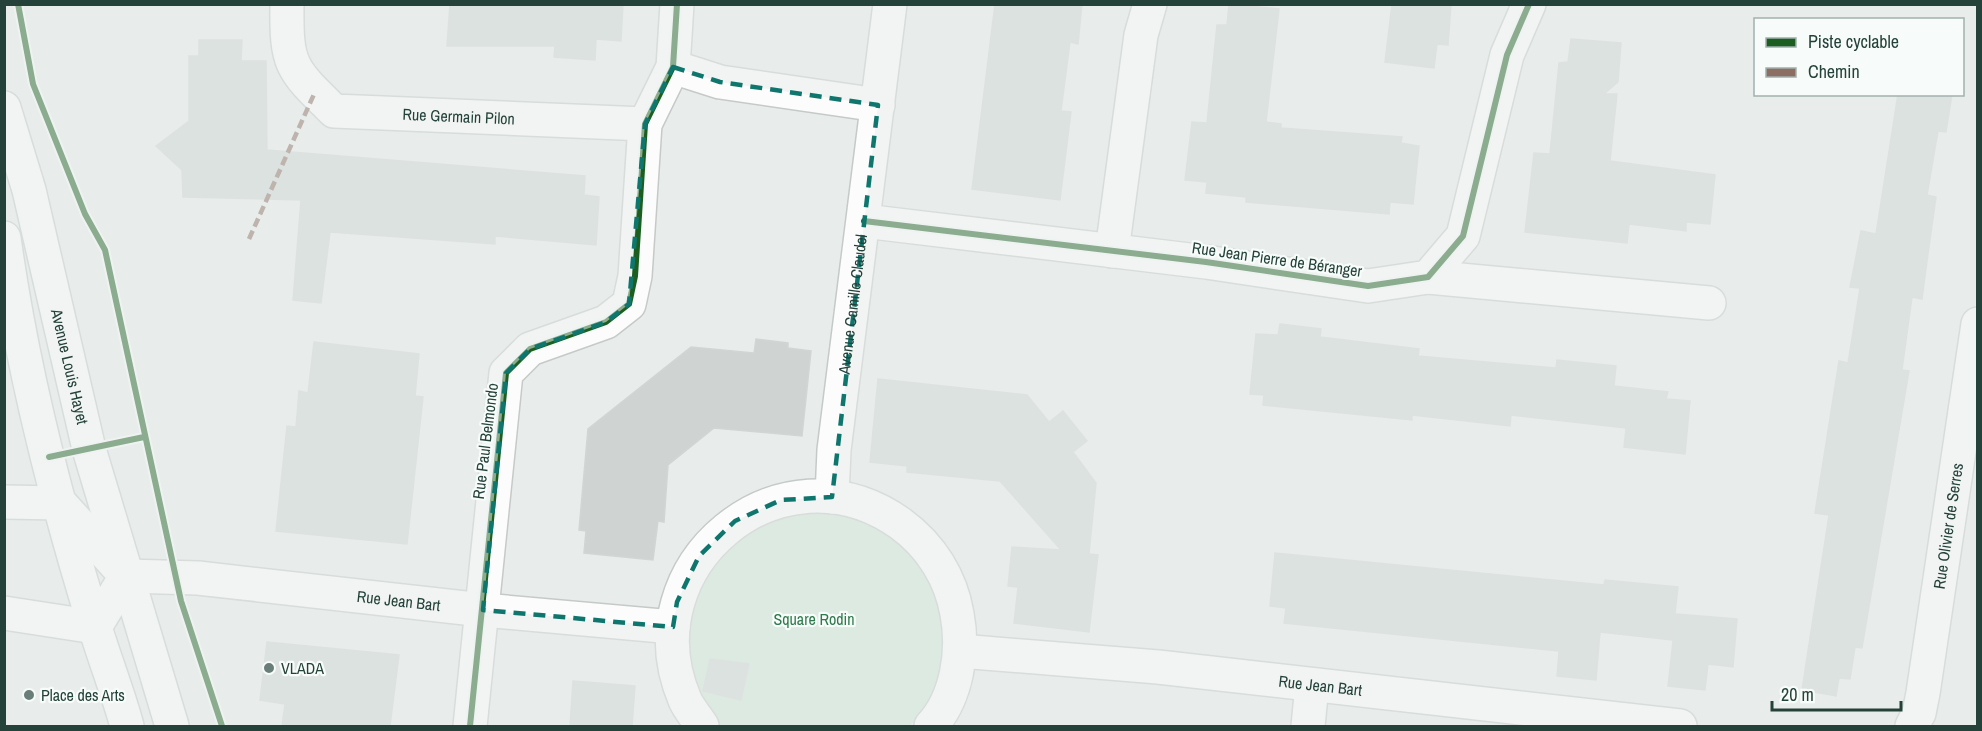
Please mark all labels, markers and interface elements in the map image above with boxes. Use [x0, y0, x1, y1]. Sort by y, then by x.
legend [1754, 18, 1964, 96]
text: Piste cyclable [1808, 29, 1899, 54]
text: Chemin [1808, 59, 1860, 84]
street label: Rue Germain Pilon [402, 103, 515, 130]
street label: Avenue Camille Claudel [833, 233, 872, 376]
street label: Rue Jean Pierre de Béranger [1191, 236, 1364, 282]
street label: Avenue Louis Hayet [46, 306, 94, 427]
street label: Rue Paul Belmondo [467, 382, 503, 500]
street label: Rue Olivier de Serres [1928, 462, 1968, 590]
street label: Rue Jean Bart [356, 585, 442, 616]
park label: Square Rodin [774, 608, 854, 630]
place label: VLADA [281, 657, 324, 679]
marker: VLADA [262, 661, 276, 675]
street label: Rue Jean Bart [1277, 670, 1364, 701]
scale bar [1772, 674, 1901, 712]
text: 20 m [1781, 682, 1814, 707]
place label: Place des Arts [41, 684, 125, 706]
marker: Place des Arts [22, 688, 36, 702]

